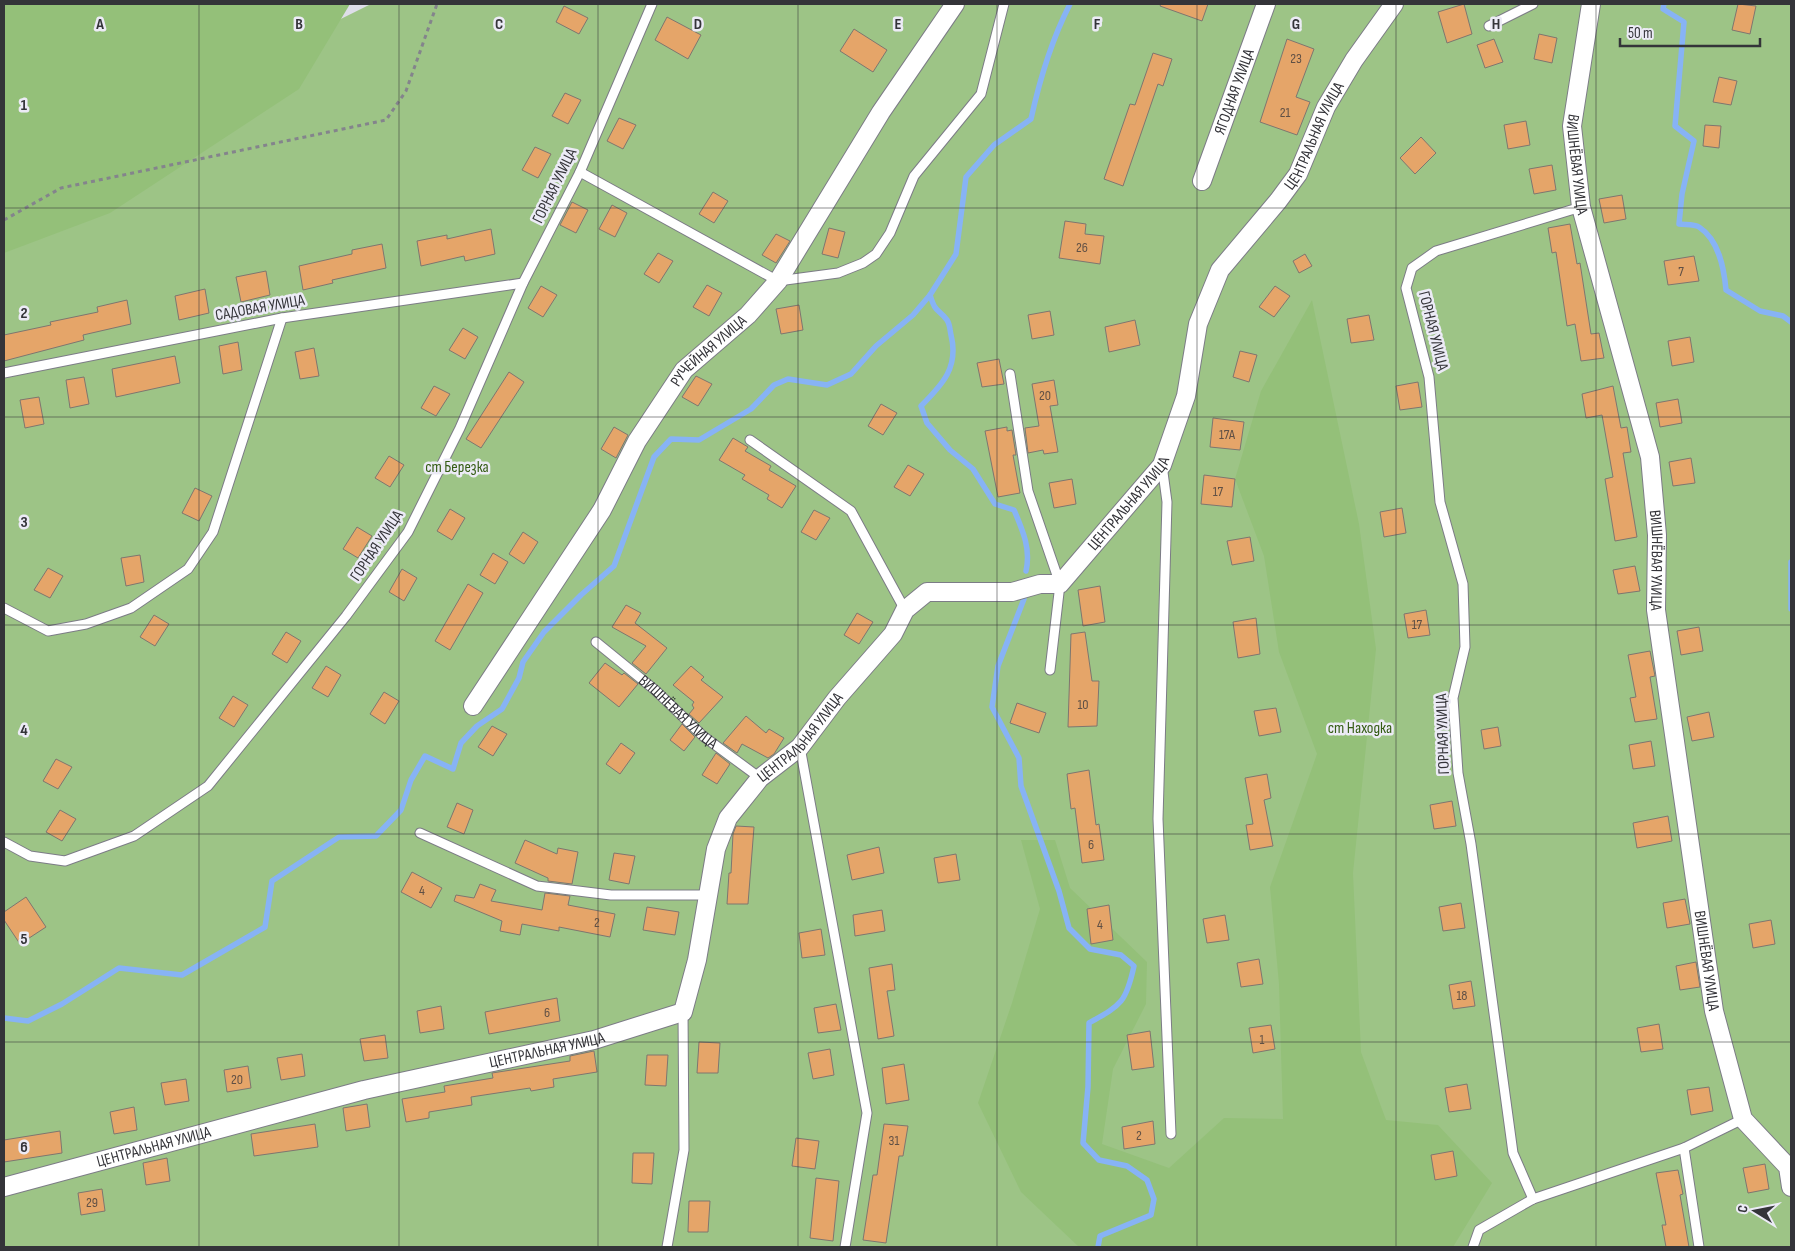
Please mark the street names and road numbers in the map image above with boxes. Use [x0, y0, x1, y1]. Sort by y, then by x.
street label: ЯГОДНАЯ УЛИЦА [1210, 46, 1258, 137]
street label: ЦЕНТРАЛЬНАЯ УЛИЦА [1280, 78, 1348, 194]
street label: ВИШНЁВАЯ УЛИЦА [1562, 113, 1592, 217]
street label: ГОРНАЯ УЛИЦА [529, 145, 581, 227]
street label: ГОРНАЯ УЛИЦА [1414, 289, 1452, 373]
street label: САДОВАЯ УЛИЦА [214, 291, 306, 325]
street label: РУЧЕЙНАЯ УЛИЦА [666, 311, 750, 390]
street label: ЦЕНТРАЛЬНАЯ УЛИЦА [1084, 454, 1174, 554]
street label: ГОРНАЯ УЛИЦА [346, 507, 408, 585]
street label: ВИШНЁВАЯ УЛИЦА [1645, 509, 1667, 611]
street label: ВИШНЁВАЯ УЛИЦА [635, 671, 722, 753]
street label: ЦЕНТРАЛЬНАЯ УЛИЦА [753, 688, 847, 786]
street label: ГОРНАЯ УЛИЦА [1432, 693, 1454, 775]
street label: ВИШНЁВАЯ УЛИЦА [1690, 909, 1723, 1012]
street label: ЦЕНТРАЛЬНАЯ УЛИЦА [487, 1028, 607, 1072]
street label: ЦЕНТРАЛЬНАЯ УЛИЦА [94, 1122, 213, 1171]

